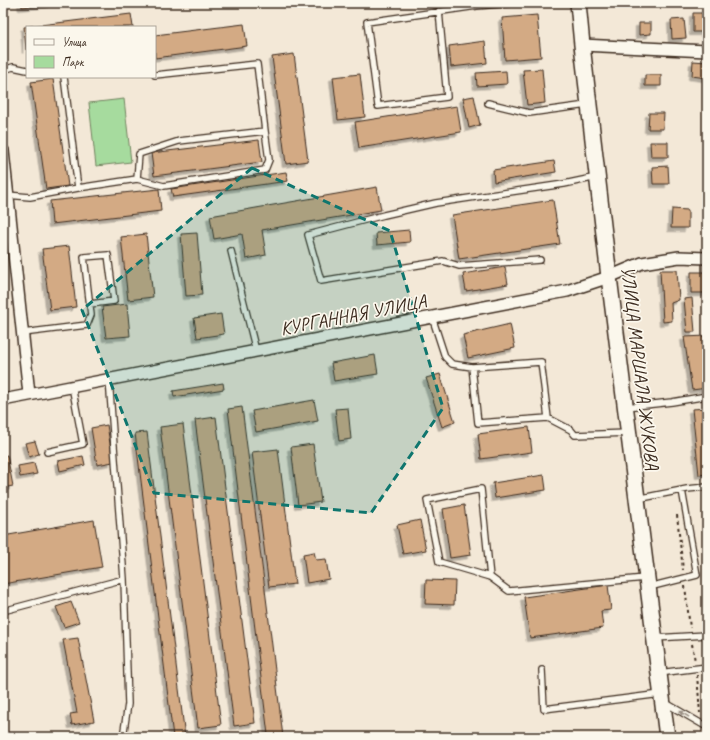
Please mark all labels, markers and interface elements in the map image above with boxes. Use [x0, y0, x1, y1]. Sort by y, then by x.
legend [26, 26, 156, 78]
text: Улица [62, 34, 87, 50]
text: Парк [62, 54, 85, 70]
street label: УЛИЦА МАРШАЛА ЖУКОВА [616, 265, 664, 472]
street label: КУРГАННАЯ УЛИЦА [278, 289, 430, 341]
one-way arrow [678, 710, 690, 717]

